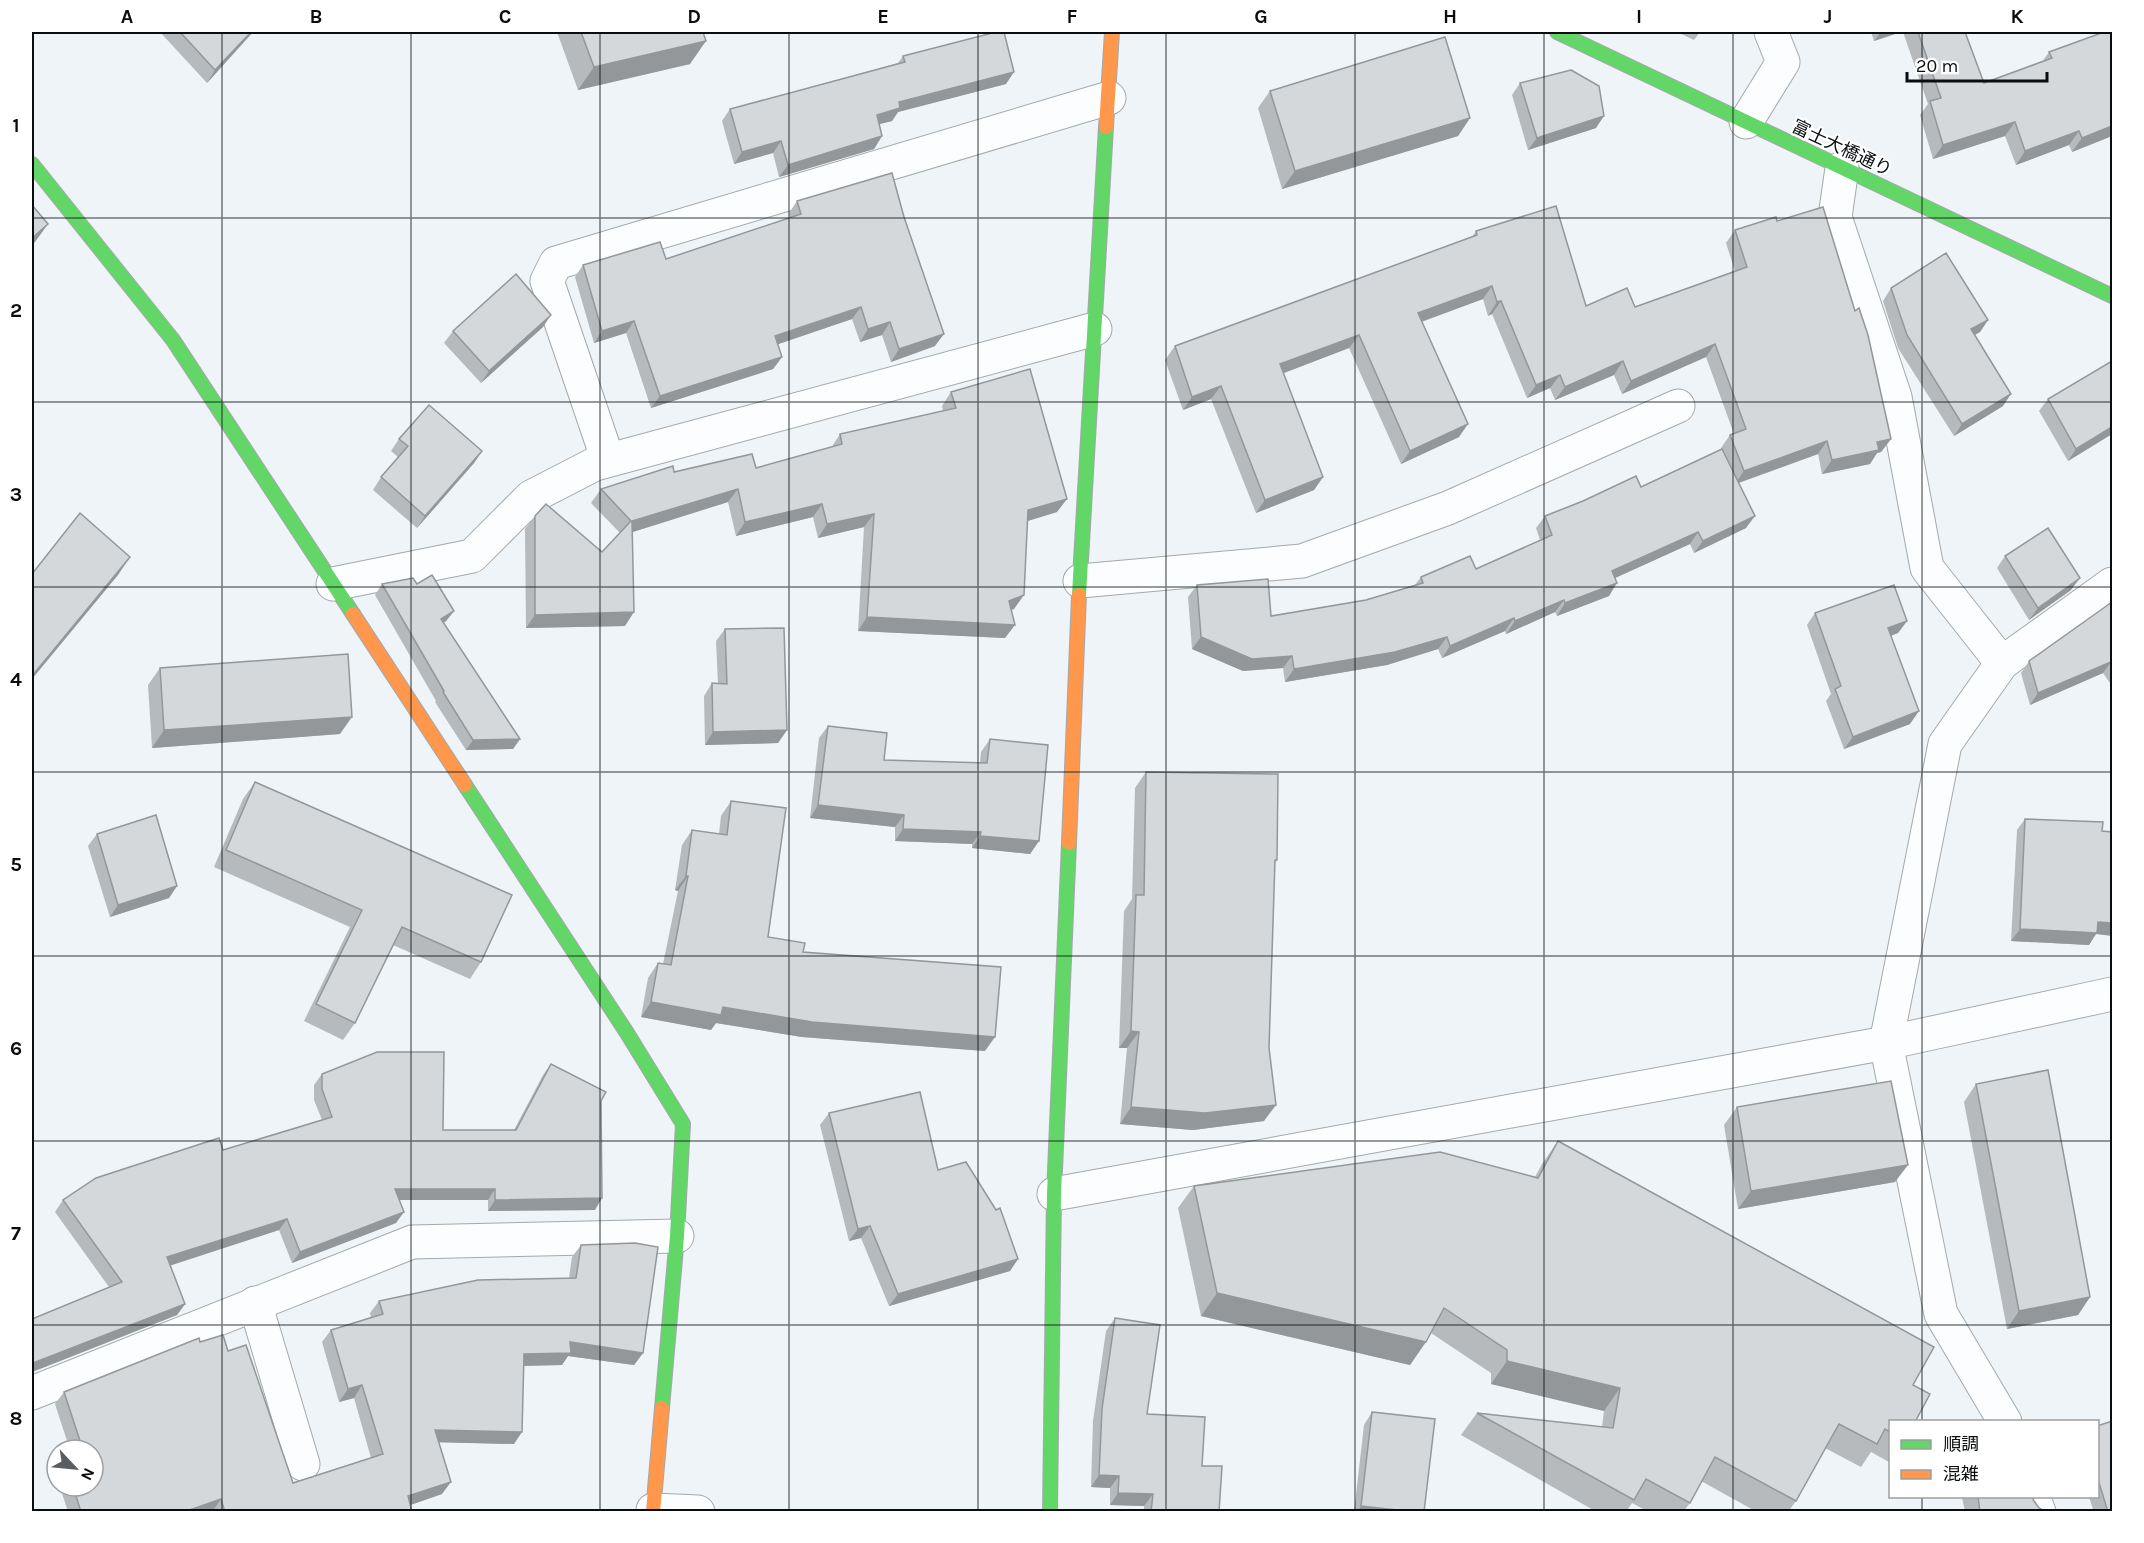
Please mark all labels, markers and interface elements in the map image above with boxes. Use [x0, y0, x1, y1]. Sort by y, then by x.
text: A [121, 5, 134, 28]
text: B [310, 5, 322, 28]
text: C [499, 5, 511, 28]
text: D [687, 5, 701, 28]
text: E [877, 5, 889, 28]
text: F [1067, 5, 1078, 28]
text: G [1254, 5, 1268, 28]
text: H [1443, 5, 1457, 28]
text: I [1636, 5, 1642, 28]
text: J [1824, 5, 1832, 28]
text: K [2010, 5, 2024, 28]
scale bar [1907, 45, 2046, 83]
text: 20 m [1916, 55, 1958, 77]
text: 1 [12, 114, 20, 137]
street label: 富士大橋通り [1788, 115, 1896, 181]
text: 2 [10, 299, 22, 322]
text: 3 [10, 483, 22, 506]
text: 4 [10, 668, 22, 691]
text: 5 [10, 853, 22, 876]
text: 6 [10, 1037, 22, 1060]
text: 7 [11, 1222, 21, 1245]
text: 8 [10, 1407, 22, 1430]
legend [1889, 1420, 2099, 1498]
text: 順調 [1943, 1433, 1979, 1455]
north arrow [45, 1438, 105, 1498]
text: 混雑 [1943, 1463, 1979, 1485]
text: N [77, 1465, 99, 1484]

